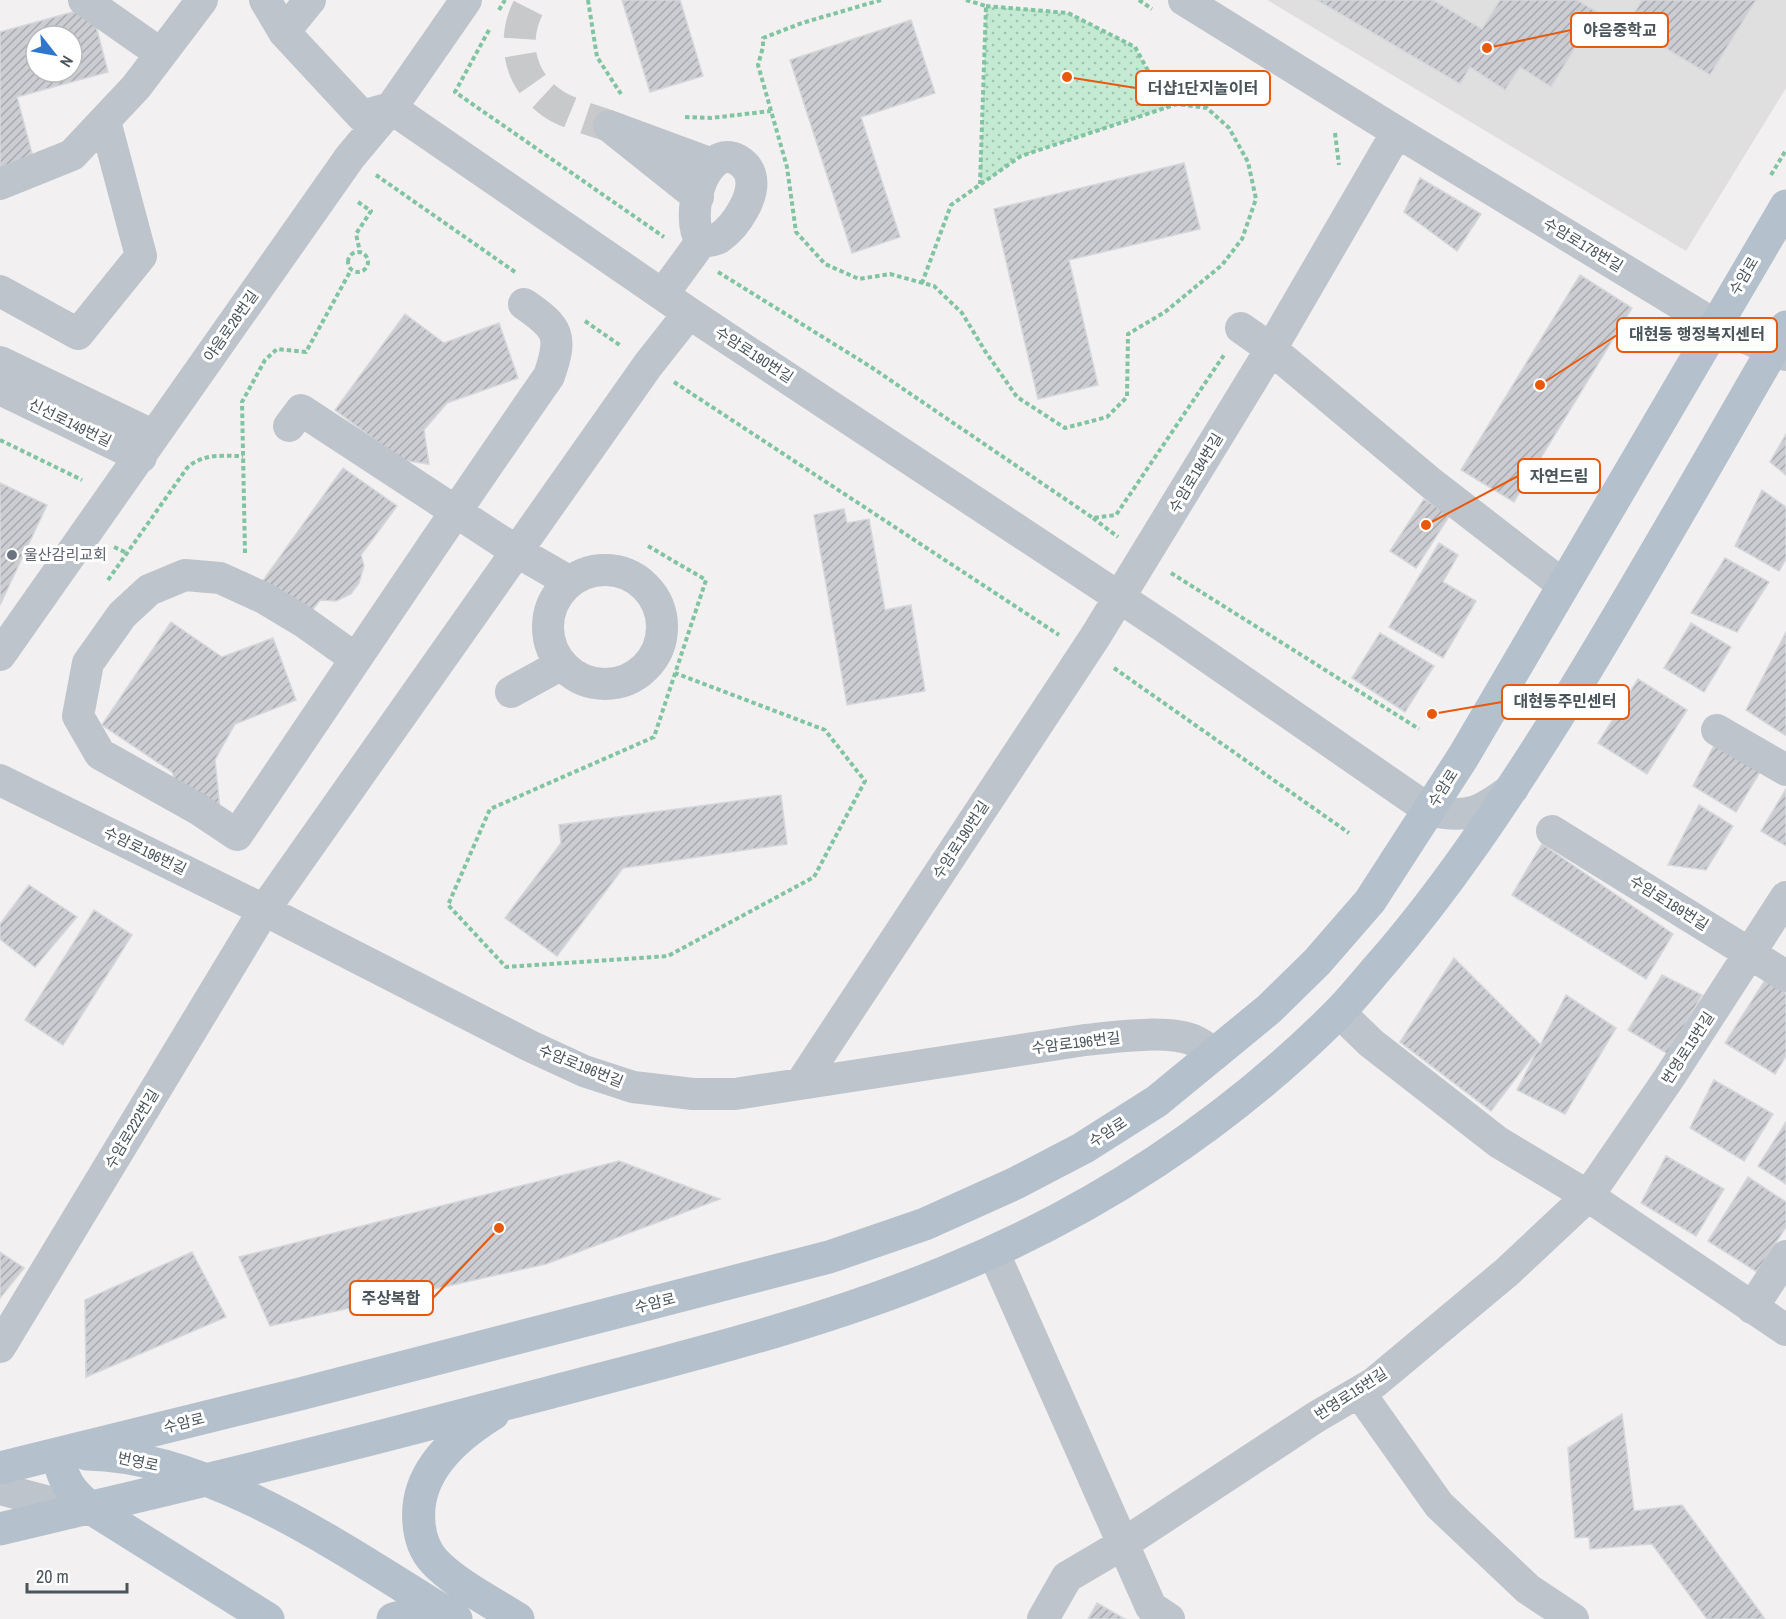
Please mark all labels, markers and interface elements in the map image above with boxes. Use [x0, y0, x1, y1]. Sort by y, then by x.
callout: 야음중학교 [1571, 13, 1668, 47]
text: 야음중학교 [1583, 19, 1657, 41]
north arrow [24, 24, 84, 84]
text: N [55, 52, 79, 71]
callout: 더샵1단지놀이터 [1136, 71, 1270, 105]
text: 더샵1단지놀이터 [1148, 77, 1258, 99]
street label: 수암로178번길 [1539, 213, 1627, 277]
street label: 수암로 [1724, 253, 1763, 299]
street label: 야음로26번길 [198, 286, 263, 366]
callout: 대현동 행정복지센터 [1617, 318, 1777, 352]
street label: 수암로190번길 [711, 321, 798, 388]
text: 대현동 행정복지센터 [1629, 323, 1765, 345]
street label: 신선로149번길 [25, 393, 115, 452]
street label: 수암로184번길 [1164, 429, 1228, 517]
callout: 자연드림 [1518, 459, 1600, 493]
text: 자연드림 [1530, 465, 1588, 487]
place label: 울산감리교회 [24, 544, 107, 565]
marker: 울산감리교회 [5, 548, 19, 562]
callout: 대현동주민센터 [1502, 685, 1629, 719]
text: 대현동주민센터 [1513, 690, 1617, 712]
street label: 수암로 [1422, 765, 1463, 811]
street label: 수암로190번길 [927, 796, 994, 883]
street label: 수암로196번길 [100, 821, 190, 880]
street label: 수암로189번길 [1626, 870, 1713, 935]
street label: 번영로15번길 [1656, 1007, 1719, 1088]
street label: 수암로196번길 [1030, 1027, 1122, 1058]
street label: 수암로196번길 [536, 1039, 627, 1092]
street label: 수암로222번길 [100, 1085, 164, 1173]
street label: 수암로 [1085, 1111, 1131, 1152]
callout: 주상복합 [350, 1281, 433, 1315]
text: 주상복합 [362, 1287, 421, 1309]
street label: 수암로 [632, 1287, 678, 1318]
street label: 번영로15번길 [1310, 1362, 1391, 1425]
street label: 수암로 [161, 1407, 207, 1438]
street label: 번영로 [116, 1447, 161, 1476]
scale bar [27, 1556, 128, 1594]
text: 20 m [36, 1564, 69, 1589]

